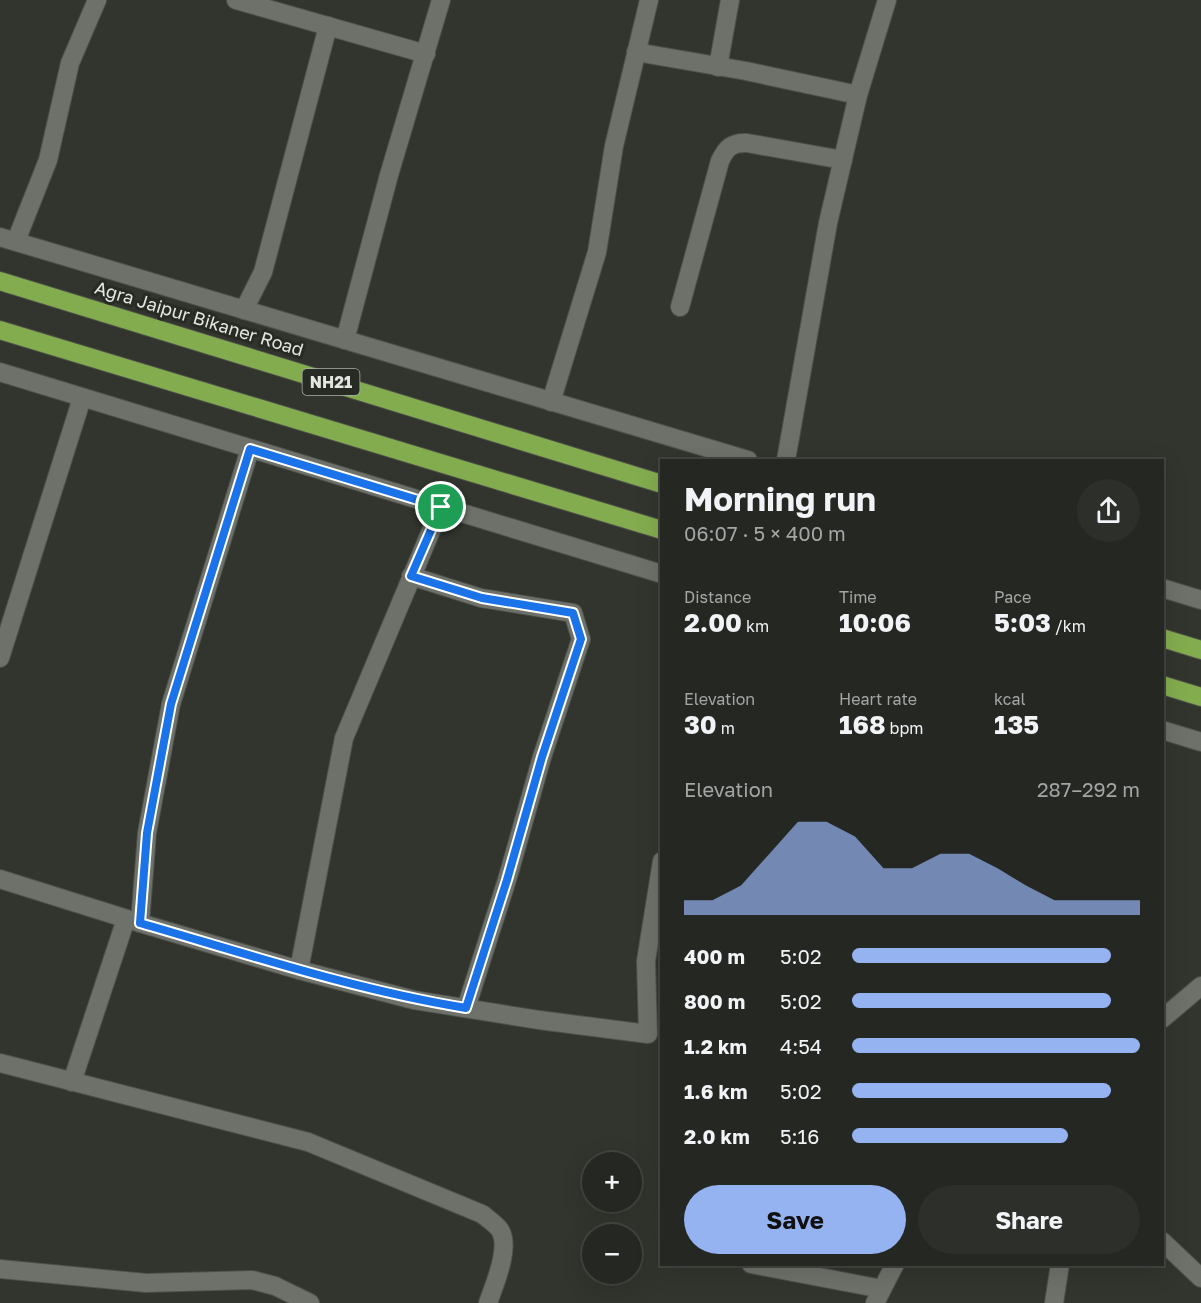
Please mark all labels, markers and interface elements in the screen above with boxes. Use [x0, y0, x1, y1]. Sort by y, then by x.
street label: Agra Jaipur Bikaner Road [92, 276, 306, 360]
road number: NH21 [302, 369, 360, 395]
text: Morning run [684, 479, 876, 518]
button: share [1077, 479, 1140, 542]
pin [415, 481, 466, 532]
icon: arrive [424, 490, 457, 523]
text: 06:07 · 5 × 400 m [684, 521, 846, 545]
text: Distance [684, 587, 751, 607]
text: Time [839, 587, 877, 607]
text: Pace [994, 587, 1031, 607]
text: 2.00 [684, 607, 742, 638]
text: 10:06 [839, 607, 911, 638]
text: 5:03 [994, 607, 1051, 638]
text: km [742, 616, 769, 636]
text: /km [1051, 616, 1086, 636]
text: Elevation [684, 689, 755, 709]
text: Heart rate [839, 689, 917, 709]
text: kcal [994, 689, 1026, 709]
text: 30 [684, 709, 717, 740]
text: 168 [839, 709, 886, 740]
text: 135 [994, 709, 1039, 740]
text: m [717, 718, 735, 738]
text: bpm [886, 718, 923, 738]
text: Elevation [684, 777, 773, 801]
text: 287–292 m [1037, 777, 1140, 801]
text: 400 m [684, 944, 745, 968]
text: 5:02 [780, 944, 822, 968]
text: 800 m [684, 989, 745, 1013]
text: 5:02 [780, 989, 822, 1013]
text: 1.2 km [684, 1034, 747, 1058]
text: 4:54 [780, 1034, 822, 1058]
text: 1.6 km [684, 1079, 748, 1103]
text: 5:02 [780, 1079, 822, 1103]
text: 2.0 km [684, 1124, 750, 1148]
text: 5:16 [780, 1124, 819, 1148]
map controls [582, 1152, 642, 1284]
button: + [582, 1152, 642, 1212]
button: Save [684, 1185, 906, 1254]
button: Share [918, 1185, 1140, 1254]
button: − [582, 1224, 642, 1284]

